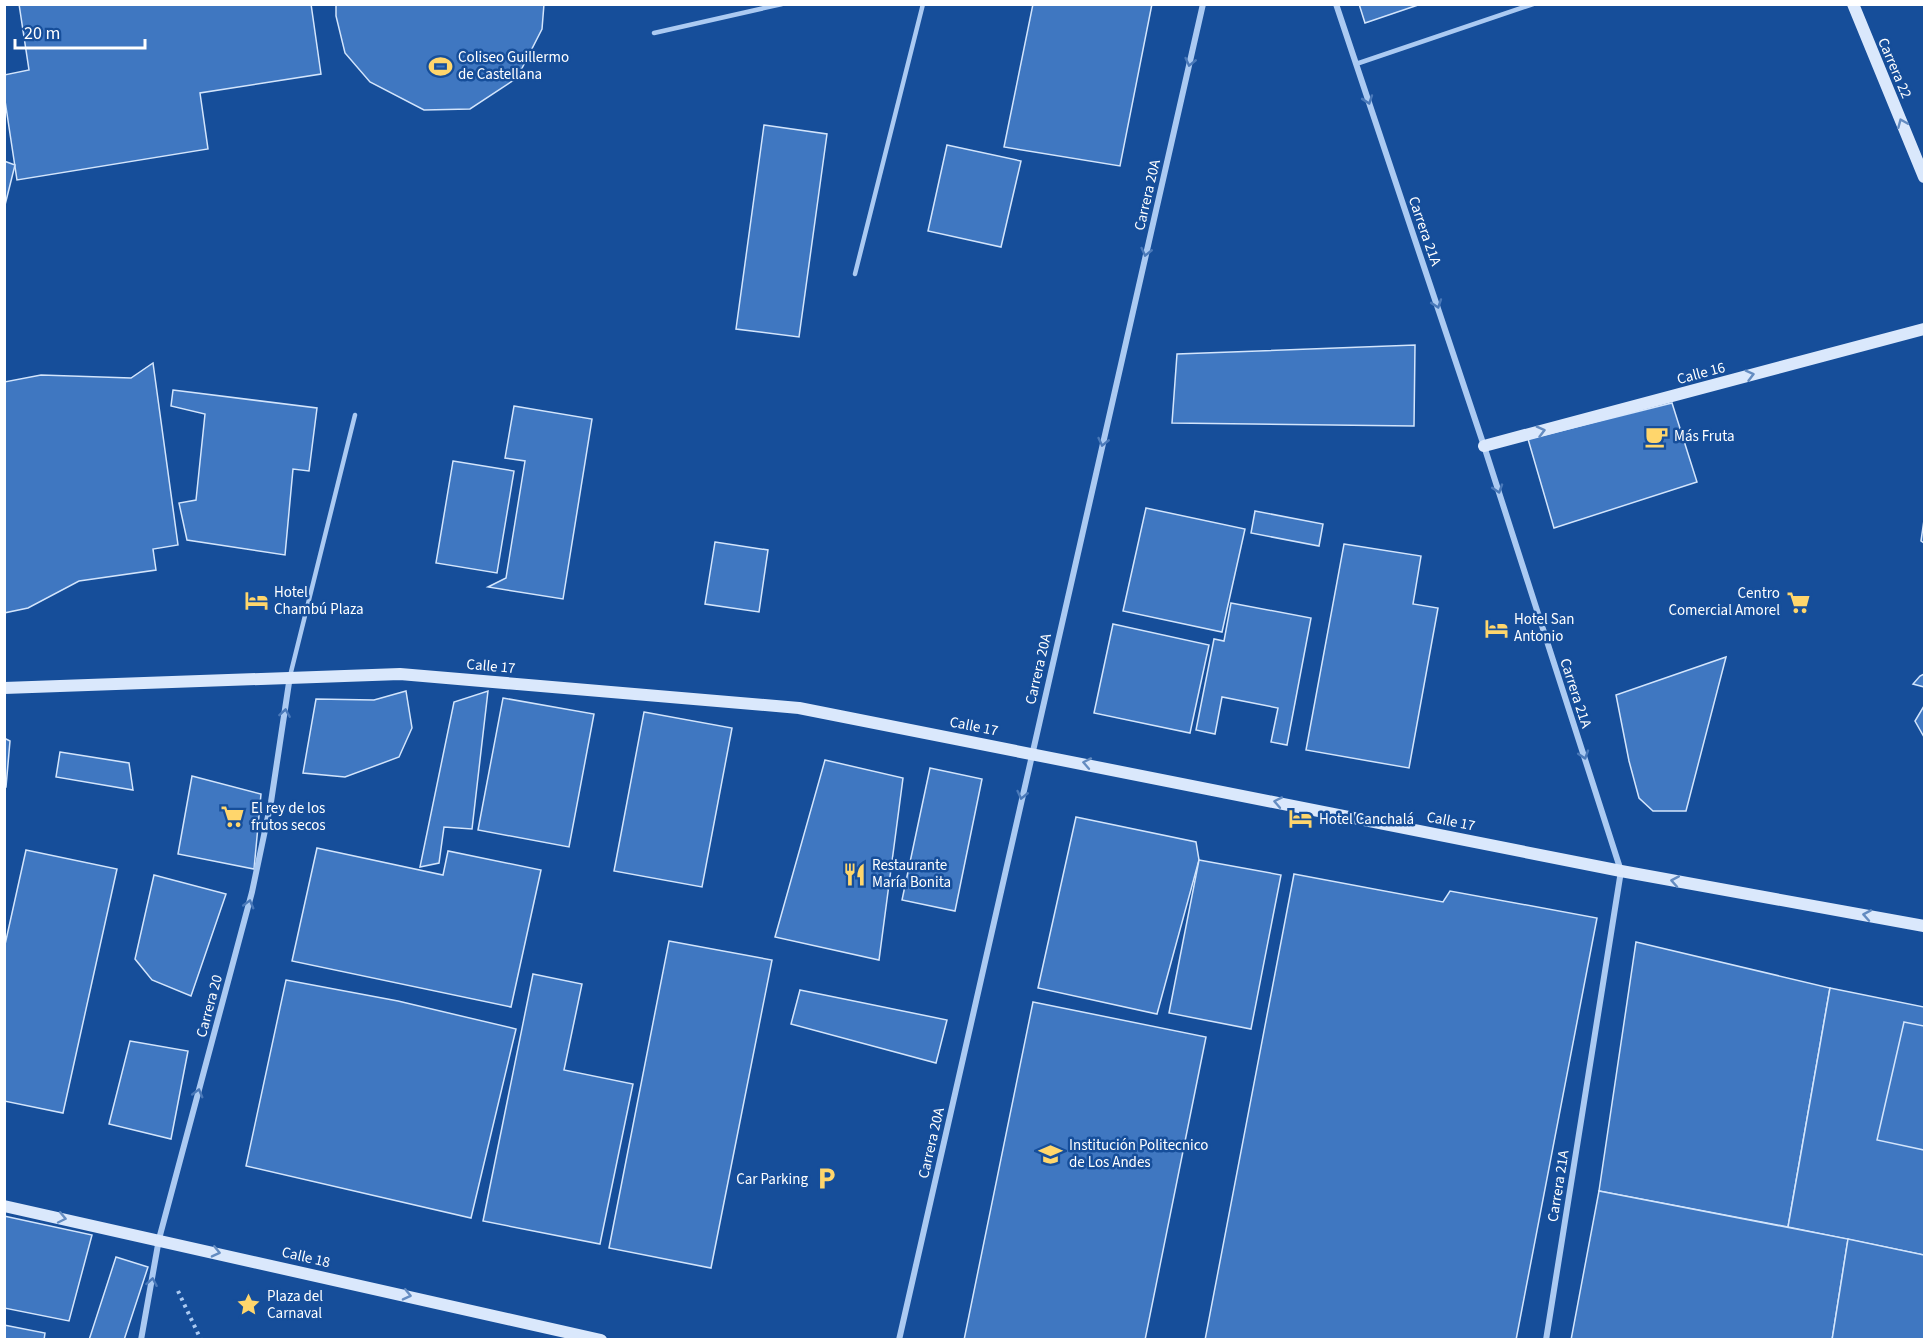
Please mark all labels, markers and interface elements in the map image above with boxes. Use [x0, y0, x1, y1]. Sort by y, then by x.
scale bar [15, 12, 146, 50]
text: 20 m [24, 21, 60, 46]
street label: Carrera 22 [1872, 35, 1917, 102]
place label: Coliseo Guillermo de Castellana [458, 47, 569, 85]
sports icon: Coliseo Guillermo de Castellana [427, 53, 453, 79]
one-way arrow [1184, 56, 1197, 66]
one-way arrow [1360, 94, 1373, 105]
one-way arrow [1897, 118, 1909, 129]
street label: Carrera 20A [1129, 157, 1166, 233]
street label: Carrera 21A [1403, 194, 1447, 270]
one-way arrow [1141, 246, 1154, 256]
one-way arrow [1429, 299, 1442, 309]
street label: Calle 16 [1675, 357, 1728, 390]
one-way arrow [1744, 370, 1754, 383]
cafe icon: Más Fruta [1643, 423, 1669, 449]
one-way arrow [1535, 426, 1546, 438]
place label: Más Fruta [1674, 426, 1735, 447]
one-way arrow [1097, 436, 1110, 446]
one-way arrow [1491, 483, 1503, 494]
place label: Hotel Chambú Plaza [274, 582, 364, 620]
place label: Centro Comercial Amorel [1668, 583, 1780, 621]
hotel icon: Hotel Chambú Plaza [243, 588, 269, 614]
supermarket icon: Centro Comercial Amorel [1785, 589, 1811, 615]
place label: Hotel San Antonio [1514, 609, 1575, 647]
hotel icon: Hotel San Antonio [1483, 615, 1509, 641]
street label: Carrera 20A [1020, 631, 1057, 707]
street label: Calle 17 [466, 654, 516, 679]
street label: Carrera 21A [1554, 656, 1597, 732]
one-way arrow [278, 708, 290, 717]
street label: Calle 17 [948, 711, 1000, 741]
one-way arrow [1576, 749, 1589, 760]
one-way arrow [1082, 757, 1092, 770]
one-way arrow [1016, 790, 1029, 800]
one-way arrow [1273, 796, 1283, 809]
place label: El rey de los frutos secos [251, 798, 326, 836]
supermarket icon: El rey de los frutos secos [220, 804, 246, 830]
hotel icon: Hotel Canchalá [1288, 806, 1314, 832]
street label: Calle 17 [1425, 806, 1477, 836]
place label: Hotel Canchalá [1319, 809, 1414, 830]
place label: Restaurante María Bonita [872, 855, 951, 893]
restaurant icon: Restaurante María Bonita [841, 861, 867, 887]
one-way arrow [1670, 875, 1680, 887]
one-way arrow [242, 899, 254, 910]
one-way arrow [1862, 909, 1872, 922]
street label: Carrera 20 [191, 972, 228, 1040]
one-way arrow [191, 1088, 204, 1098]
street label: Carrera 20A [913, 1105, 950, 1181]
place label: Institución Politecnico de Los Andes [1069, 1135, 1208, 1173]
school or university icon: Institución Politecnico de Los Andes [1038, 1141, 1064, 1167]
street label: Carrera 21A [1542, 1148, 1575, 1223]
parking icon: Car Parking [813, 1166, 839, 1192]
place label: Car Parking [736, 1169, 808, 1190]
one-way arrow [56, 1211, 66, 1224]
street label: Calle 18 [280, 1242, 332, 1273]
one-way arrow [211, 1245, 221, 1258]
one-way arrow [145, 1277, 158, 1287]
place label: Plaza del Carnaval [267, 1286, 323, 1324]
one-way arrow [401, 1288, 411, 1301]
place icon: Plaza del Carnaval [236, 1292, 262, 1318]

